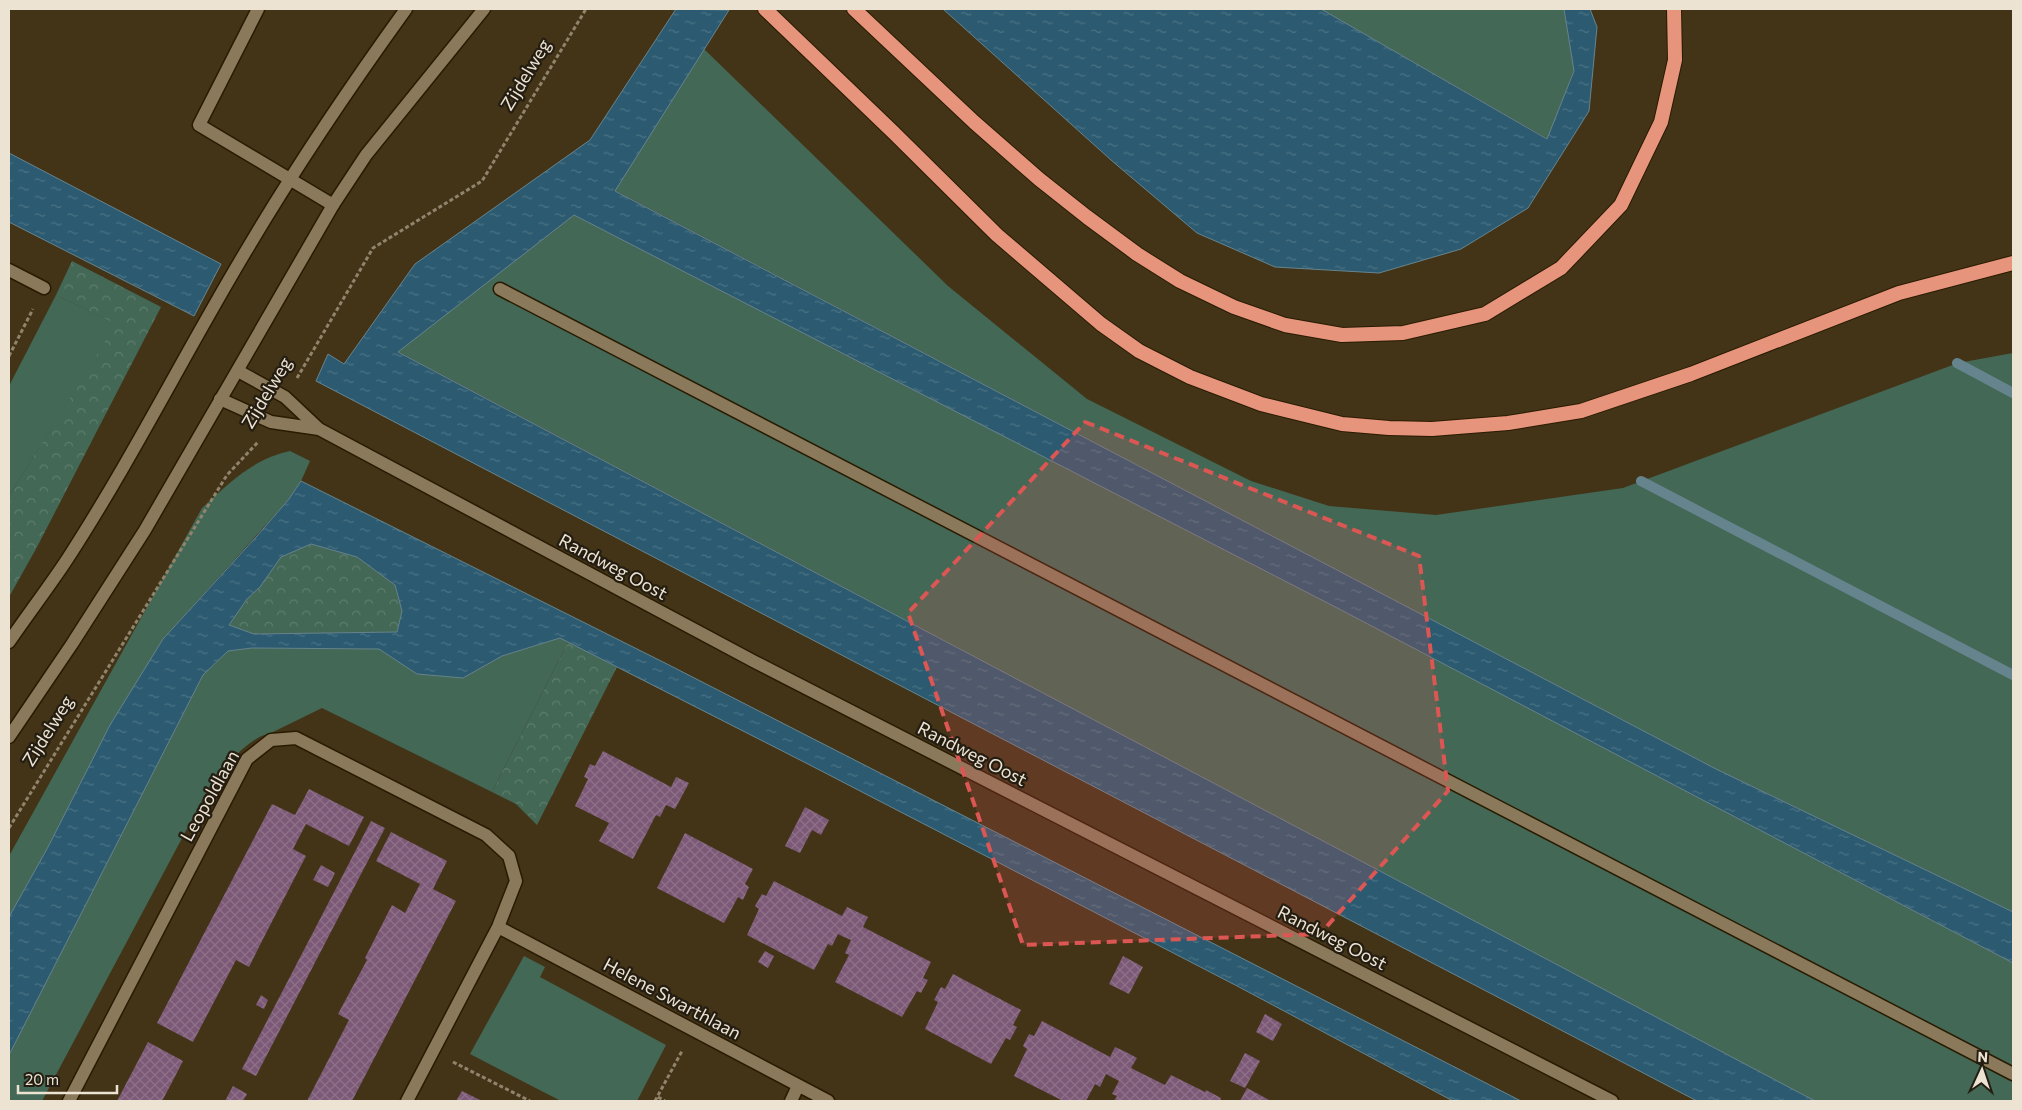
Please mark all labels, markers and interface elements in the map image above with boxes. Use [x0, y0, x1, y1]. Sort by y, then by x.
street label: Zijdelweg [495, 35, 555, 114]
street label: Zijdelweg [236, 353, 296, 432]
street label: Randweg Oost [555, 528, 671, 604]
street label: Zijdelweg [17, 691, 78, 770]
street label: Randweg Oost [914, 716, 1031, 790]
street label: Leopoldlaan [175, 746, 243, 845]
street label: Randweg Oost [1274, 900, 1391, 974]
street label: Helene Swarthlaan [600, 953, 745, 1044]
north arrow [1957, 1045, 2007, 1095]
text: N [1977, 1048, 1988, 1065]
scale bar [18, 1062, 116, 1094]
text: 20 m [25, 1070, 59, 1088]

